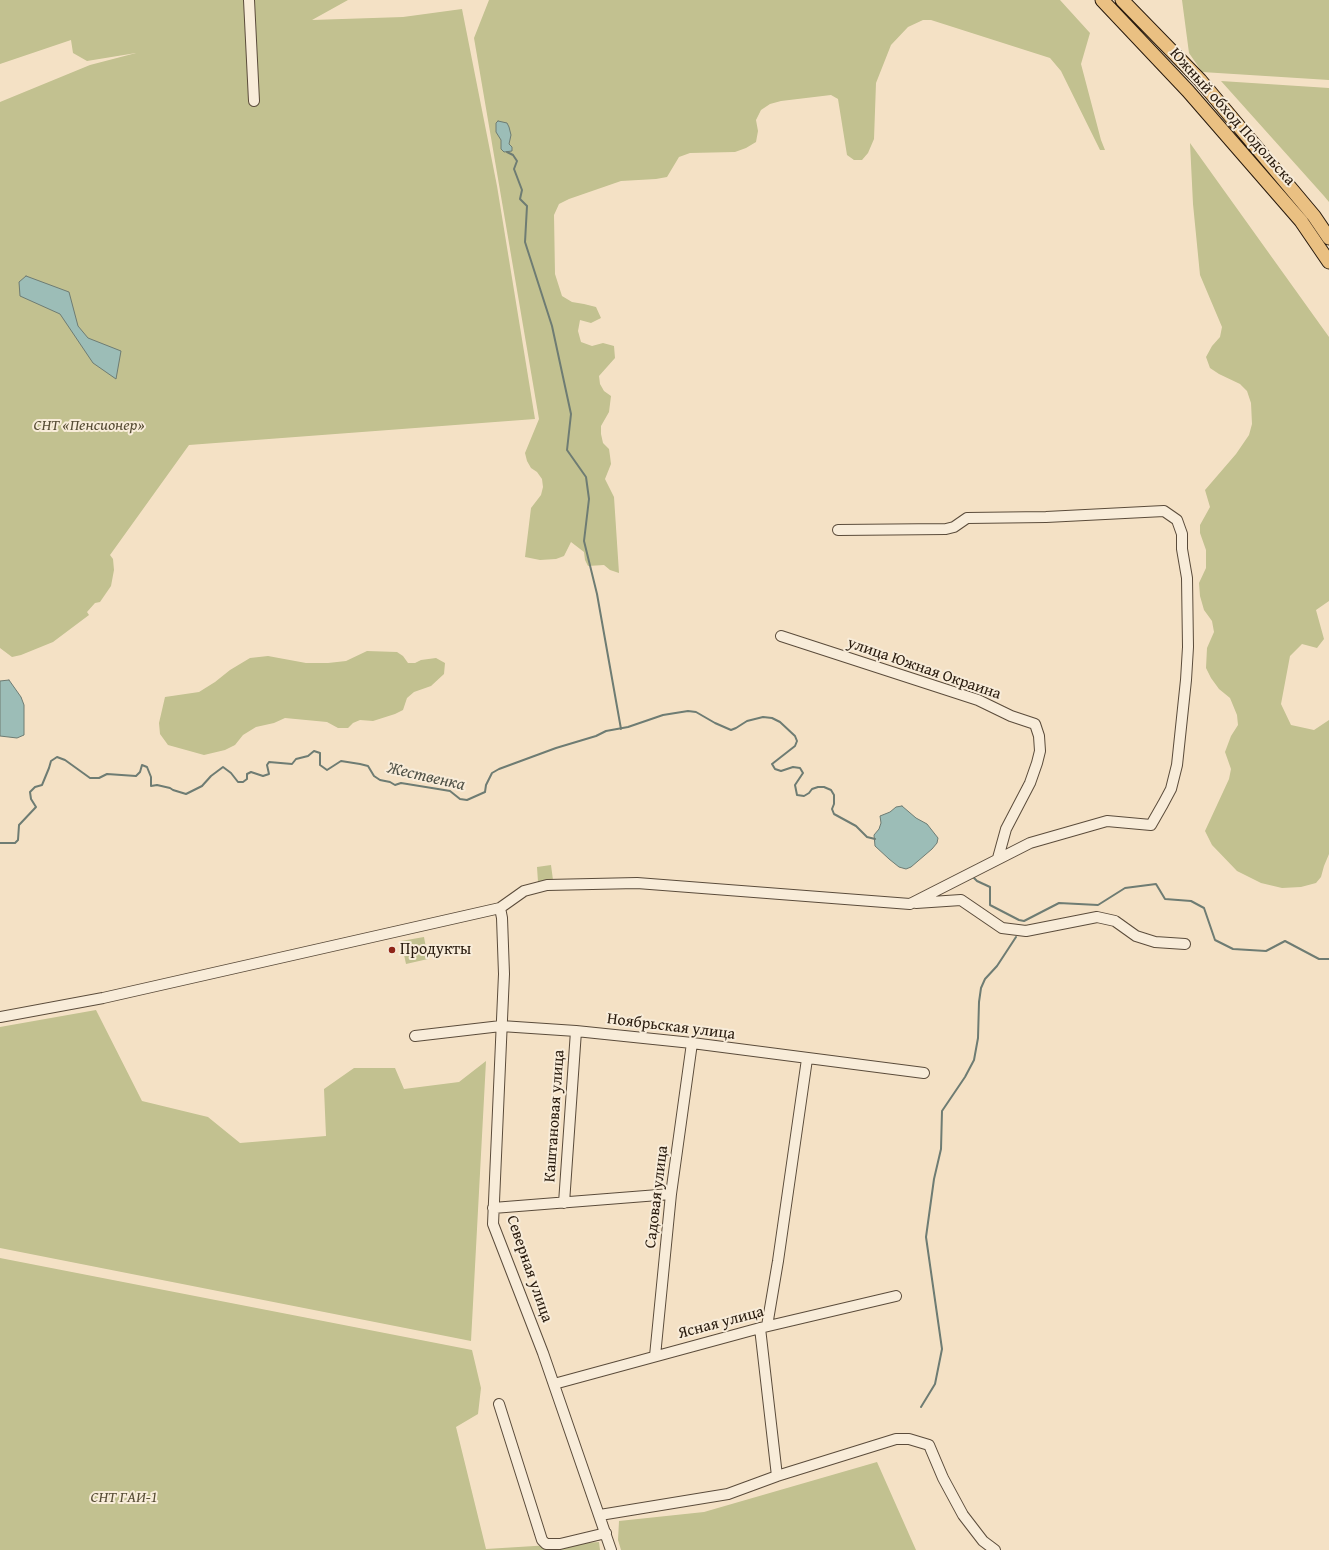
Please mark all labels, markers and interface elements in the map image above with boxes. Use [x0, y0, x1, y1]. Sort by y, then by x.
street label: Южный обход Подольска [1165, 44, 1299, 190]
park label: СНТ «Пенсионер» [33, 416, 145, 436]
street label: улица Южная Окраина [845, 634, 1003, 704]
water label: Жественка [385, 758, 467, 796]
place label: Продукты [400, 940, 471, 960]
marker: Продукты [387, 945, 397, 955]
street label: Ноябрьская улица [606, 1010, 736, 1044]
street label: Каштановая улица [541, 1049, 569, 1183]
street label: Садовая улица [641, 1145, 673, 1249]
street label: Северная улица [502, 1213, 556, 1325]
street label: Ясная улица [676, 1302, 766, 1344]
park label: СНТ ГАИ-1 [90, 1488, 158, 1508]

